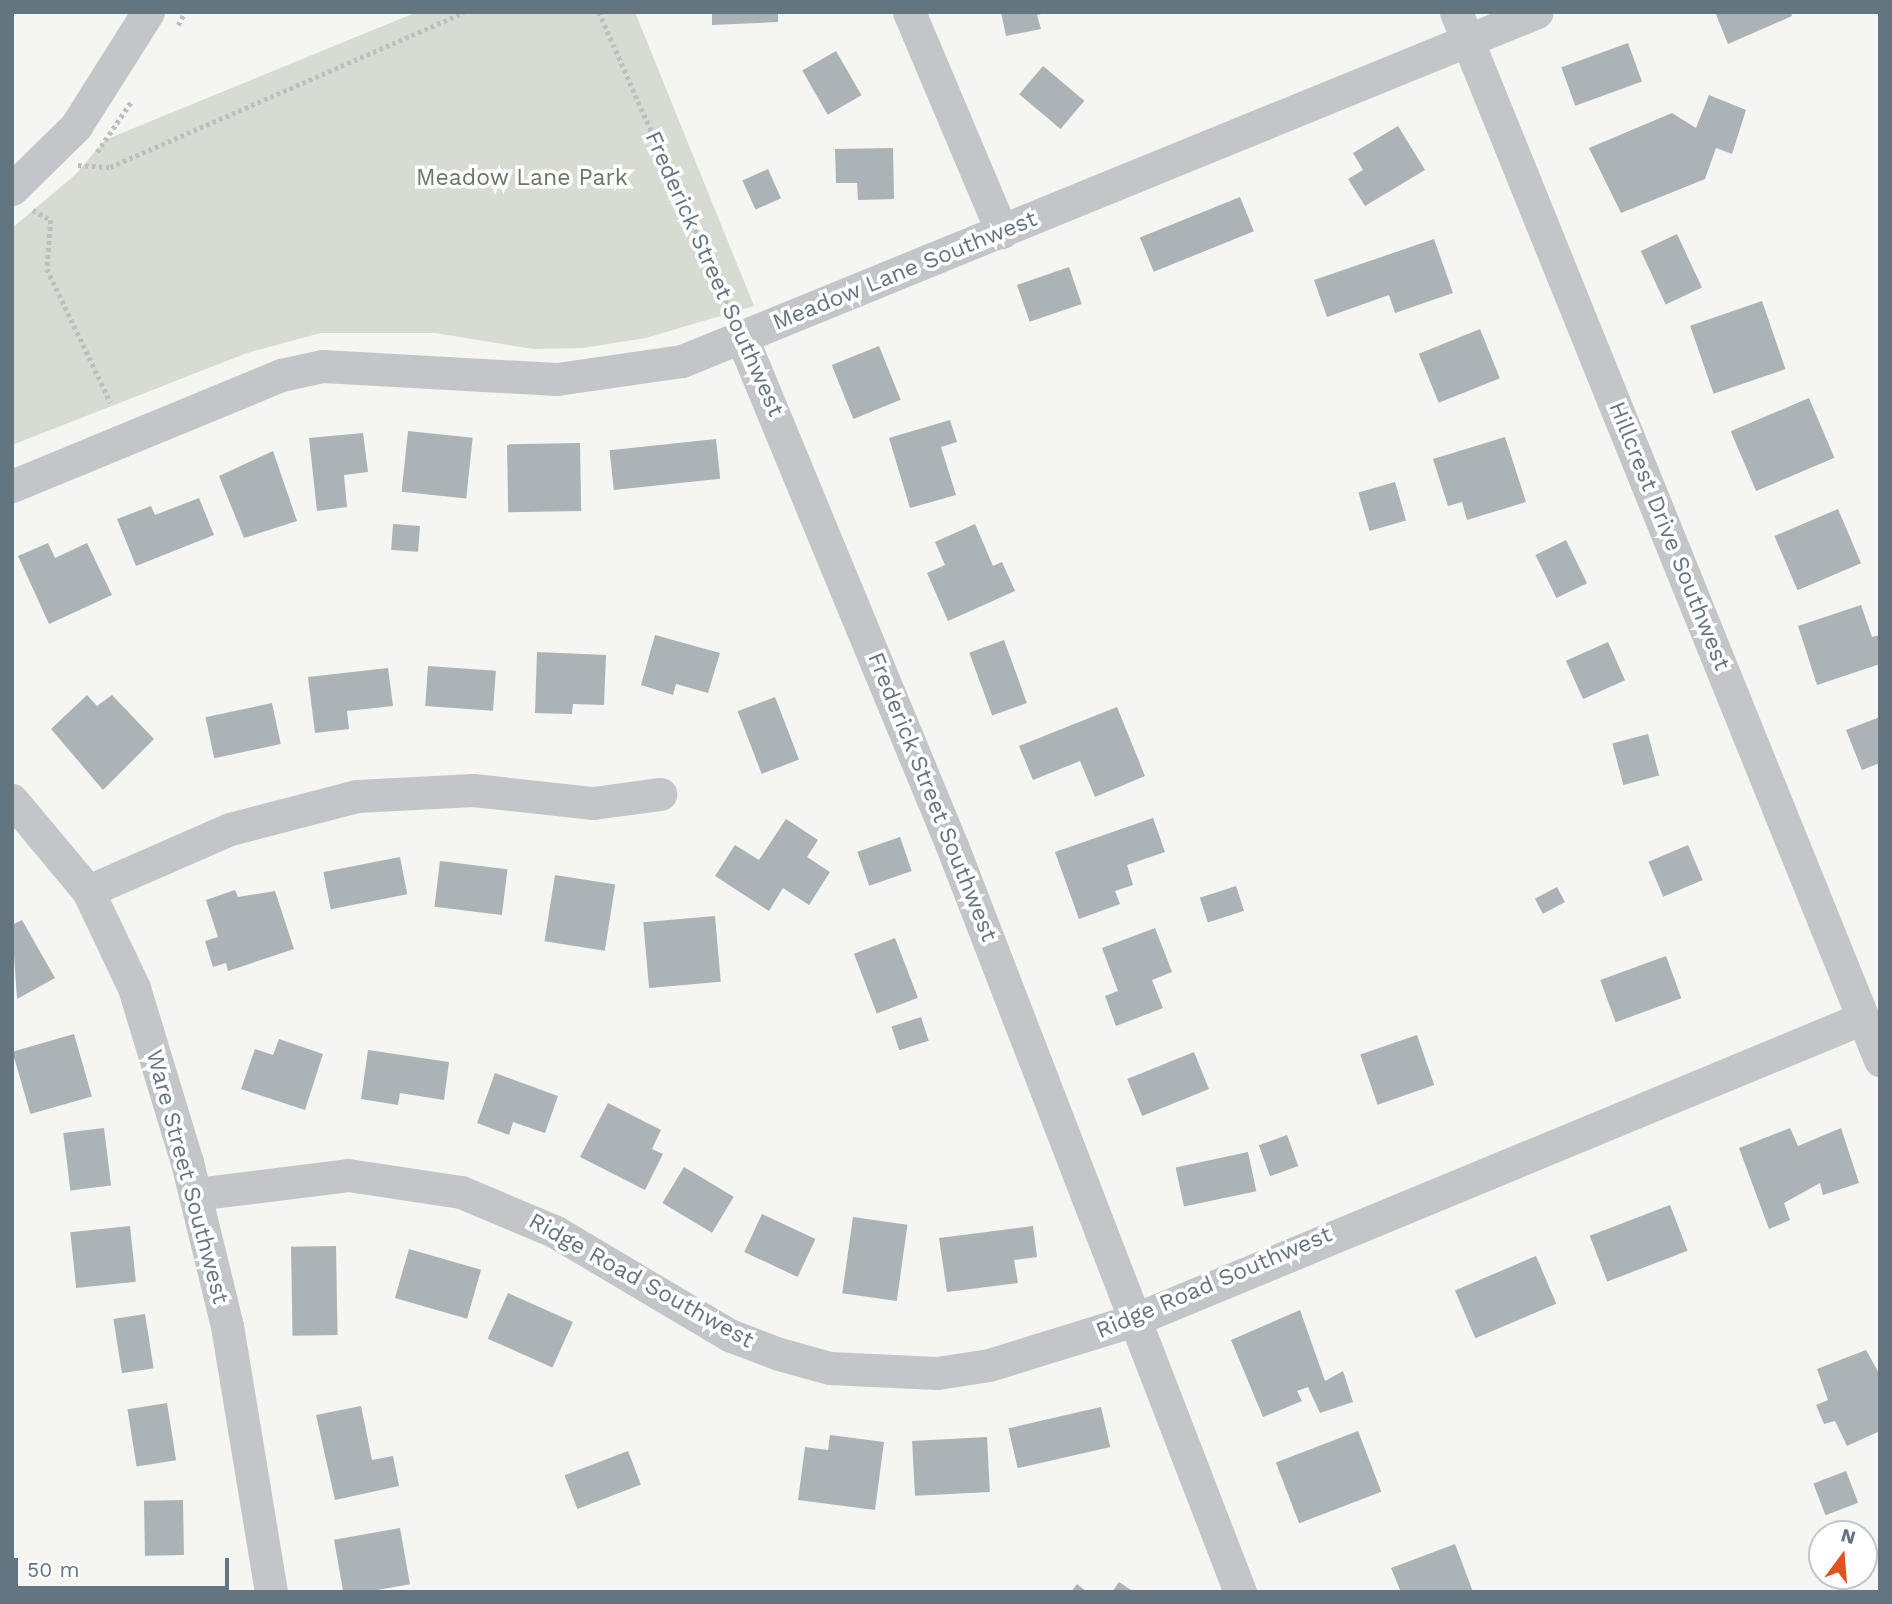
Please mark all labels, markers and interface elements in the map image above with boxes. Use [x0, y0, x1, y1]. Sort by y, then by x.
street label: Frederick Street Southwest [638, 127, 790, 421]
park label: Meadow Lane Park [416, 164, 628, 192]
street label: Meadow Lane Southwest [769, 205, 1041, 337]
street label: Hillcrest Drive Southwest [1602, 398, 1736, 674]
street label: Frederick Street Southwest [861, 648, 1003, 946]
street label: Ware Street Southwest [140, 1047, 234, 1307]
street label: Ridge Road Southwest [524, 1208, 758, 1354]
street label: Ridge Road Southwest [1092, 1221, 1336, 1345]
north arrow [1808, 1520, 1878, 1590]
text: N [1838, 1523, 1858, 1549]
scale bar [18, 1544, 233, 1588]
text: 50 m [27, 1557, 79, 1582]

